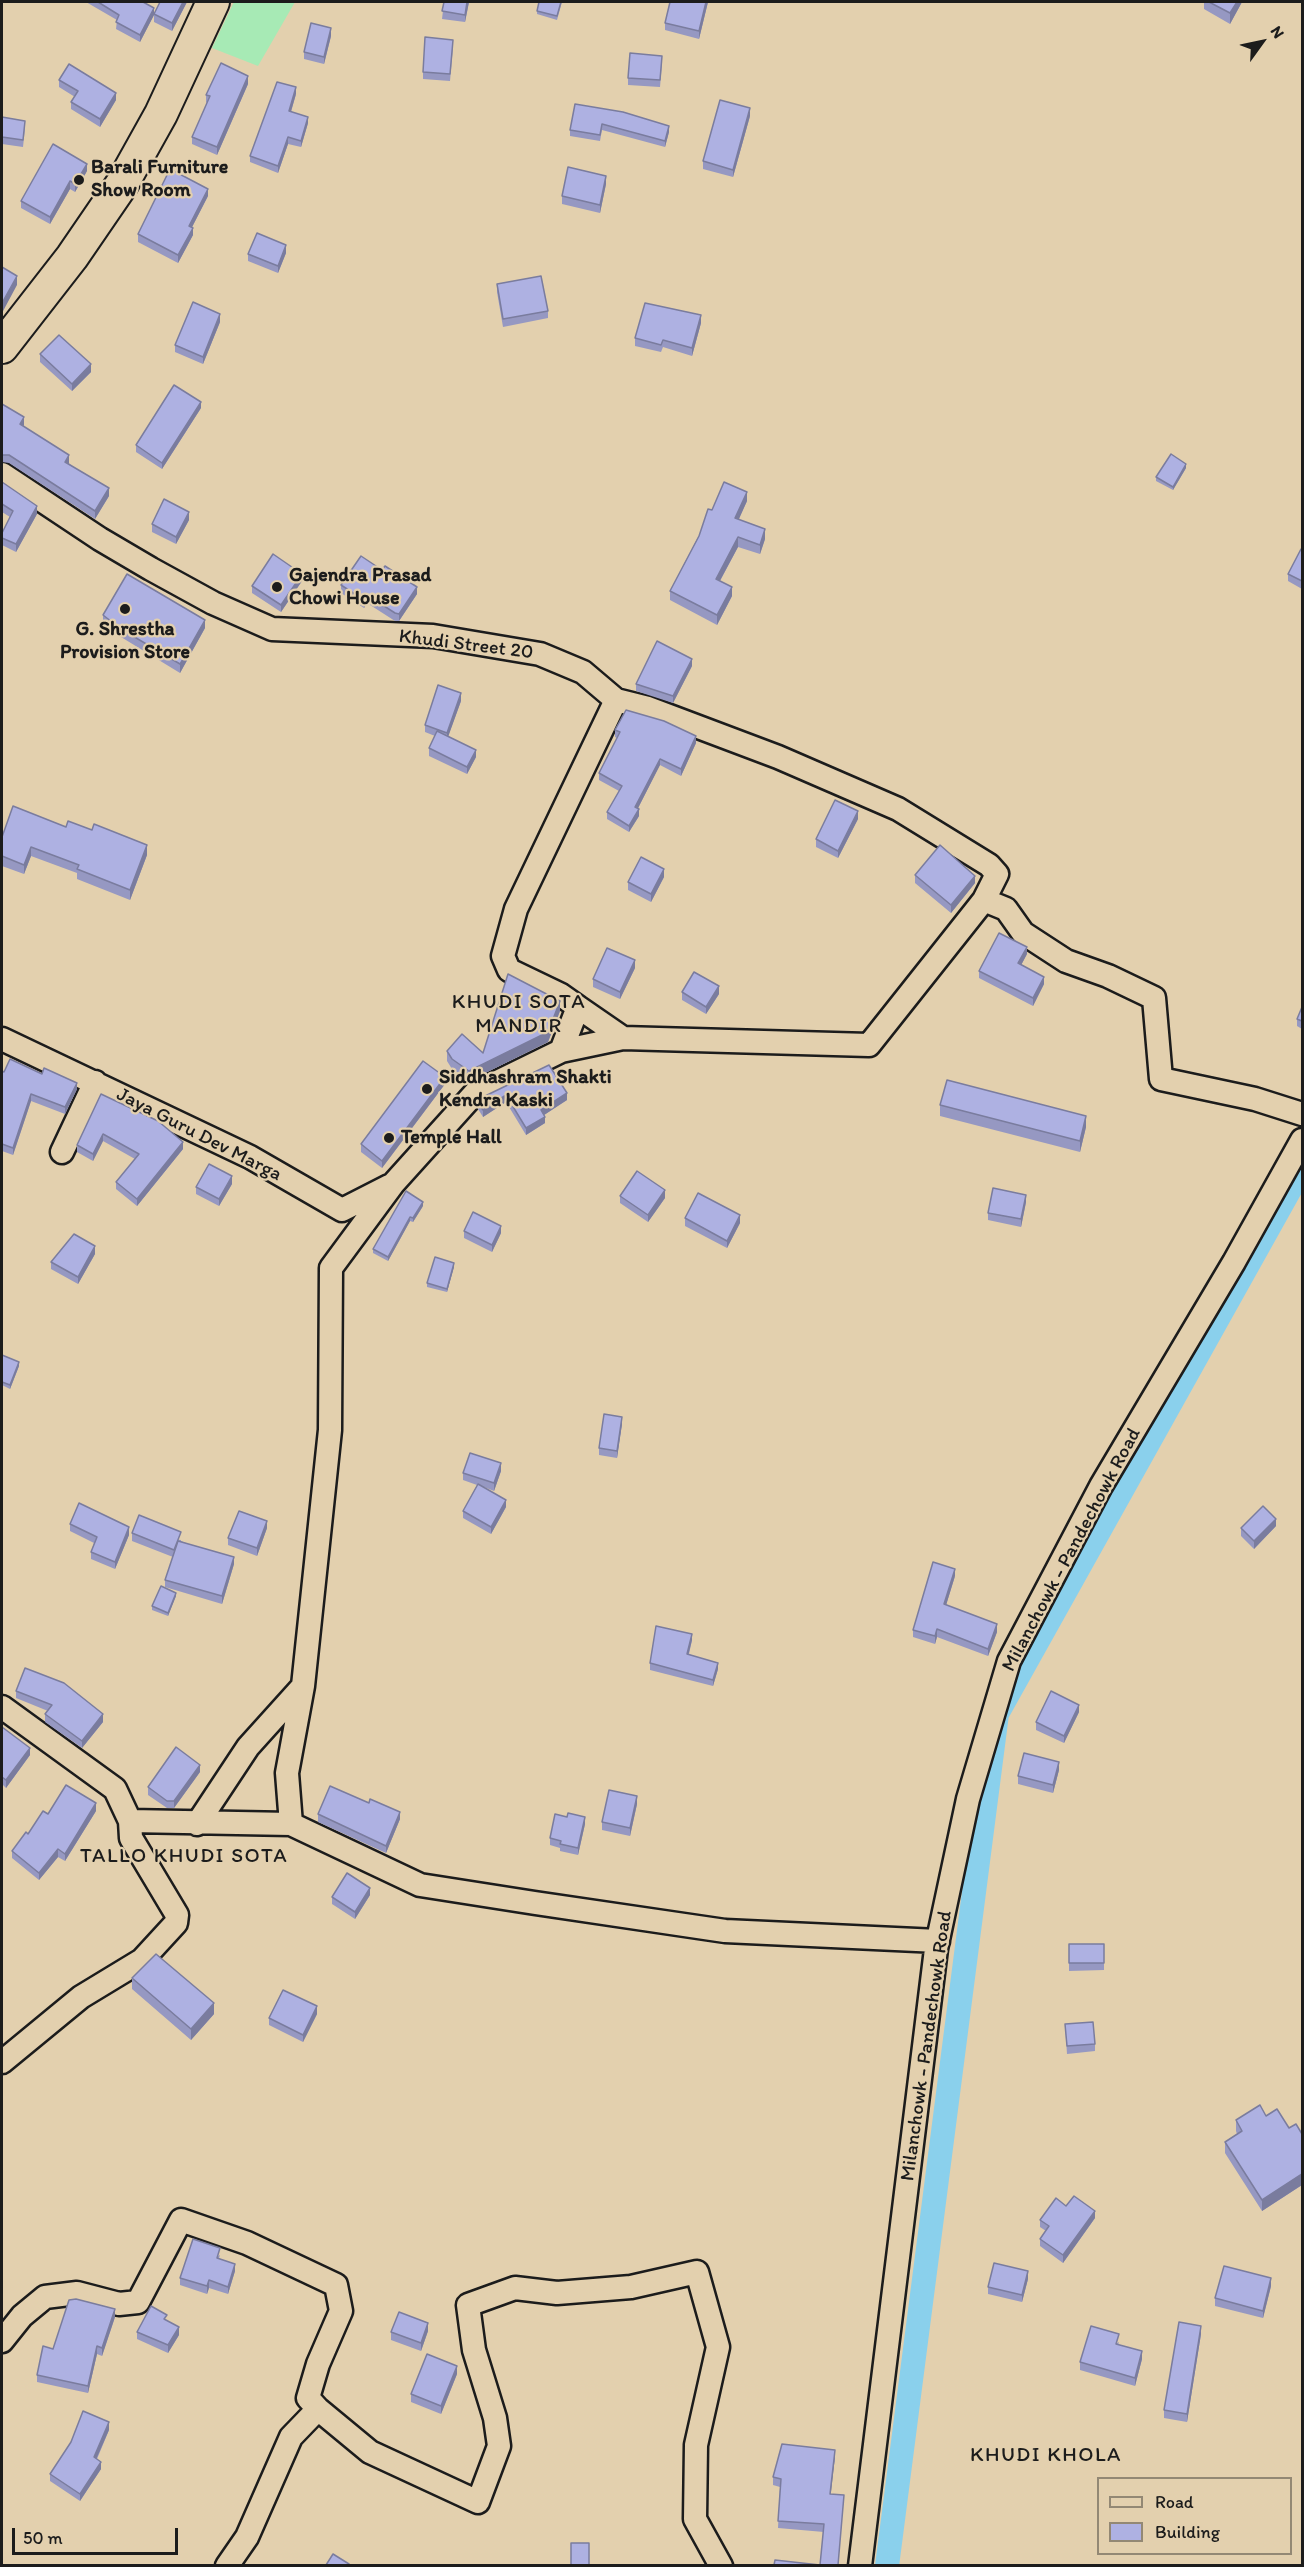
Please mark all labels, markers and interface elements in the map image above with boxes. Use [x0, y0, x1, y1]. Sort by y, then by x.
north arrow [1232, 12, 1292, 72]
text: N [1267, 22, 1288, 42]
place label: Barali Furniture Show Room [91, 156, 228, 203]
marker: Barali Furniture Show Room [72, 173, 86, 187]
place label: Gajendra Prasad Chowi House [289, 564, 431, 611]
marker: Gajendra Prasad Chowi House [270, 580, 284, 594]
marker: G. Shrestha Provision Store [118, 602, 132, 616]
place label: G. Shrestha Provision Store [60, 618, 190, 665]
street label: Khudi Street 20 [397, 625, 535, 665]
district label: KHUDI SOTA MANDIR [452, 990, 586, 1040]
place label: Siddhashram Shakti Kendra Kaski [439, 1066, 612, 1113]
marker: Siddhashram Shakti Kendra Kaski [420, 1082, 434, 1096]
street label: Jaya Guru Dev Marga [112, 1083, 286, 1187]
place label: Temple Hall [401, 1126, 502, 1150]
marker: Temple Hall [382, 1131, 396, 1145]
street label: Milanchowk - Pandechowk Road [997, 1424, 1147, 1676]
district label: TALLO KHUDI SOTA [80, 1844, 288, 1870]
street label: Milanchowk - Pandechowk Road [896, 1909, 958, 2183]
district label: KHUDI KHOLA [971, 2443, 1121, 2469]
legend [1097, 2477, 1292, 2555]
text: Road [1155, 2491, 1194, 2513]
scale bar [15, 2516, 182, 2554]
text: Building [1155, 2521, 1220, 2543]
text: 50 m [23, 2527, 63, 2549]

